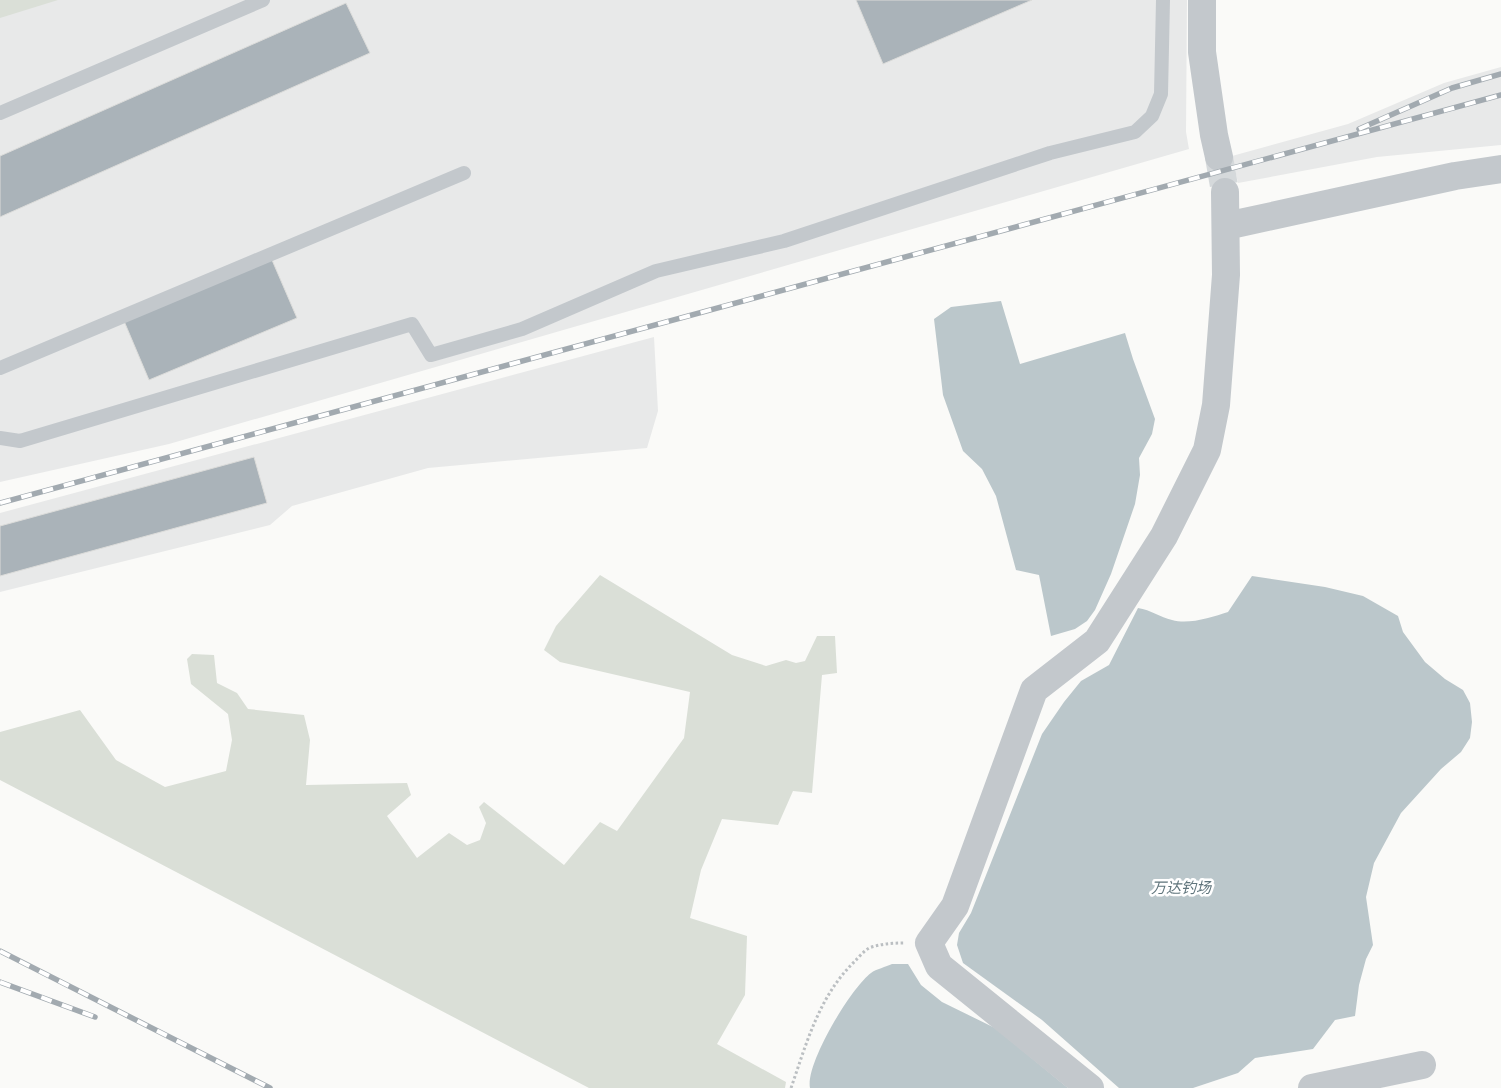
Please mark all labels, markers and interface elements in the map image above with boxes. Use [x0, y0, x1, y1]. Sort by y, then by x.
water label: 万达钓场 [1151, 878, 1213, 898]

